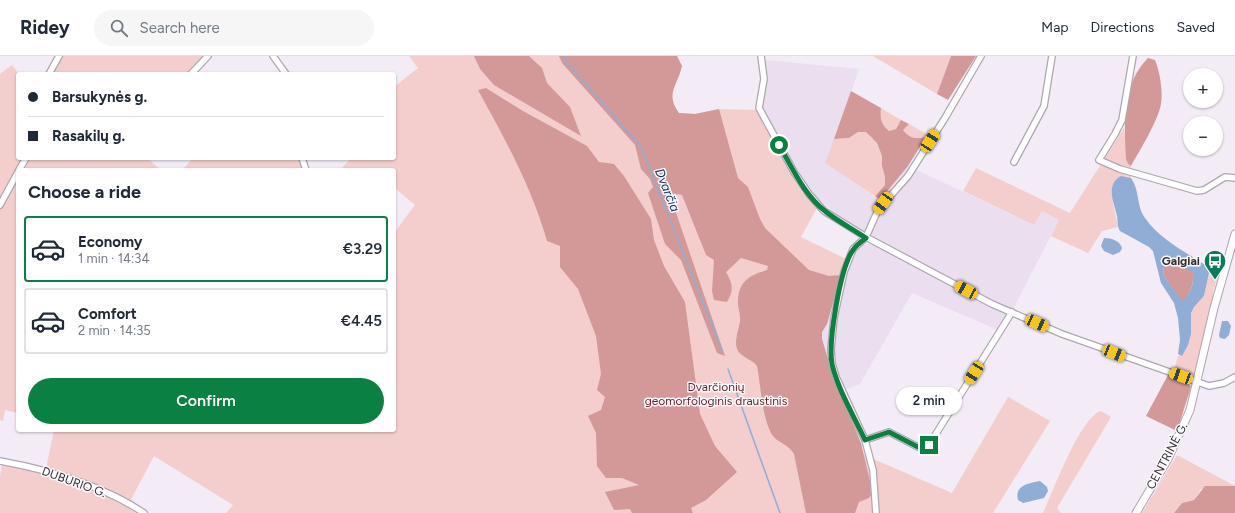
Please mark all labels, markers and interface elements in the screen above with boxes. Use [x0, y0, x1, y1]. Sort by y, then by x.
search box [94, 10, 374, 46]
text: Ridey [20, 16, 70, 39]
icon: search [108, 17, 130, 39]
text: Search here [140, 19, 220, 37]
text: Map [1041, 19, 1069, 36]
text: Directions [1091, 19, 1154, 36]
text: Saved [1176, 19, 1215, 36]
map controls [1183, 68, 1223, 156]
button: + [1183, 68, 1223, 108]
text: Barsukynės g. [52, 88, 147, 106]
button: − [1183, 116, 1223, 156]
text: Rasakilų g. [52, 127, 125, 145]
car [918, 128, 942, 154]
route start [770, 136, 788, 154]
water label: Dvarčia [652, 166, 683, 214]
text: Choose a ride [28, 181, 141, 203]
car [871, 190, 895, 216]
icon: car [30, 231, 66, 267]
text: Economy [78, 233, 143, 251]
text: €3.29 [343, 240, 382, 258]
bus stop icon: Galgiai [1202, 248, 1228, 281]
text: 1 min · 14:34 [78, 251, 150, 266]
place label: Galgiai [1162, 254, 1200, 268]
car [953, 279, 979, 301]
icon: car [30, 303, 66, 339]
text: Comfort [78, 305, 137, 323]
text: €4.45 [341, 312, 382, 330]
car [1024, 313, 1050, 333]
text: 2 min · 14:35 [78, 323, 151, 338]
car [1101, 343, 1127, 363]
car [963, 360, 985, 386]
car [1168, 366, 1194, 386]
button: Confirm [28, 378, 384, 424]
park label: Dvarčionių geomorfologinis draustinis [645, 380, 788, 408]
callout: 2 min [896, 387, 962, 415]
text: 2 min [913, 393, 945, 408]
street label: CENTRINĖ G. [1144, 420, 1190, 492]
route end [920, 436, 938, 454]
street label: DUBURIO G. [40, 464, 108, 500]

